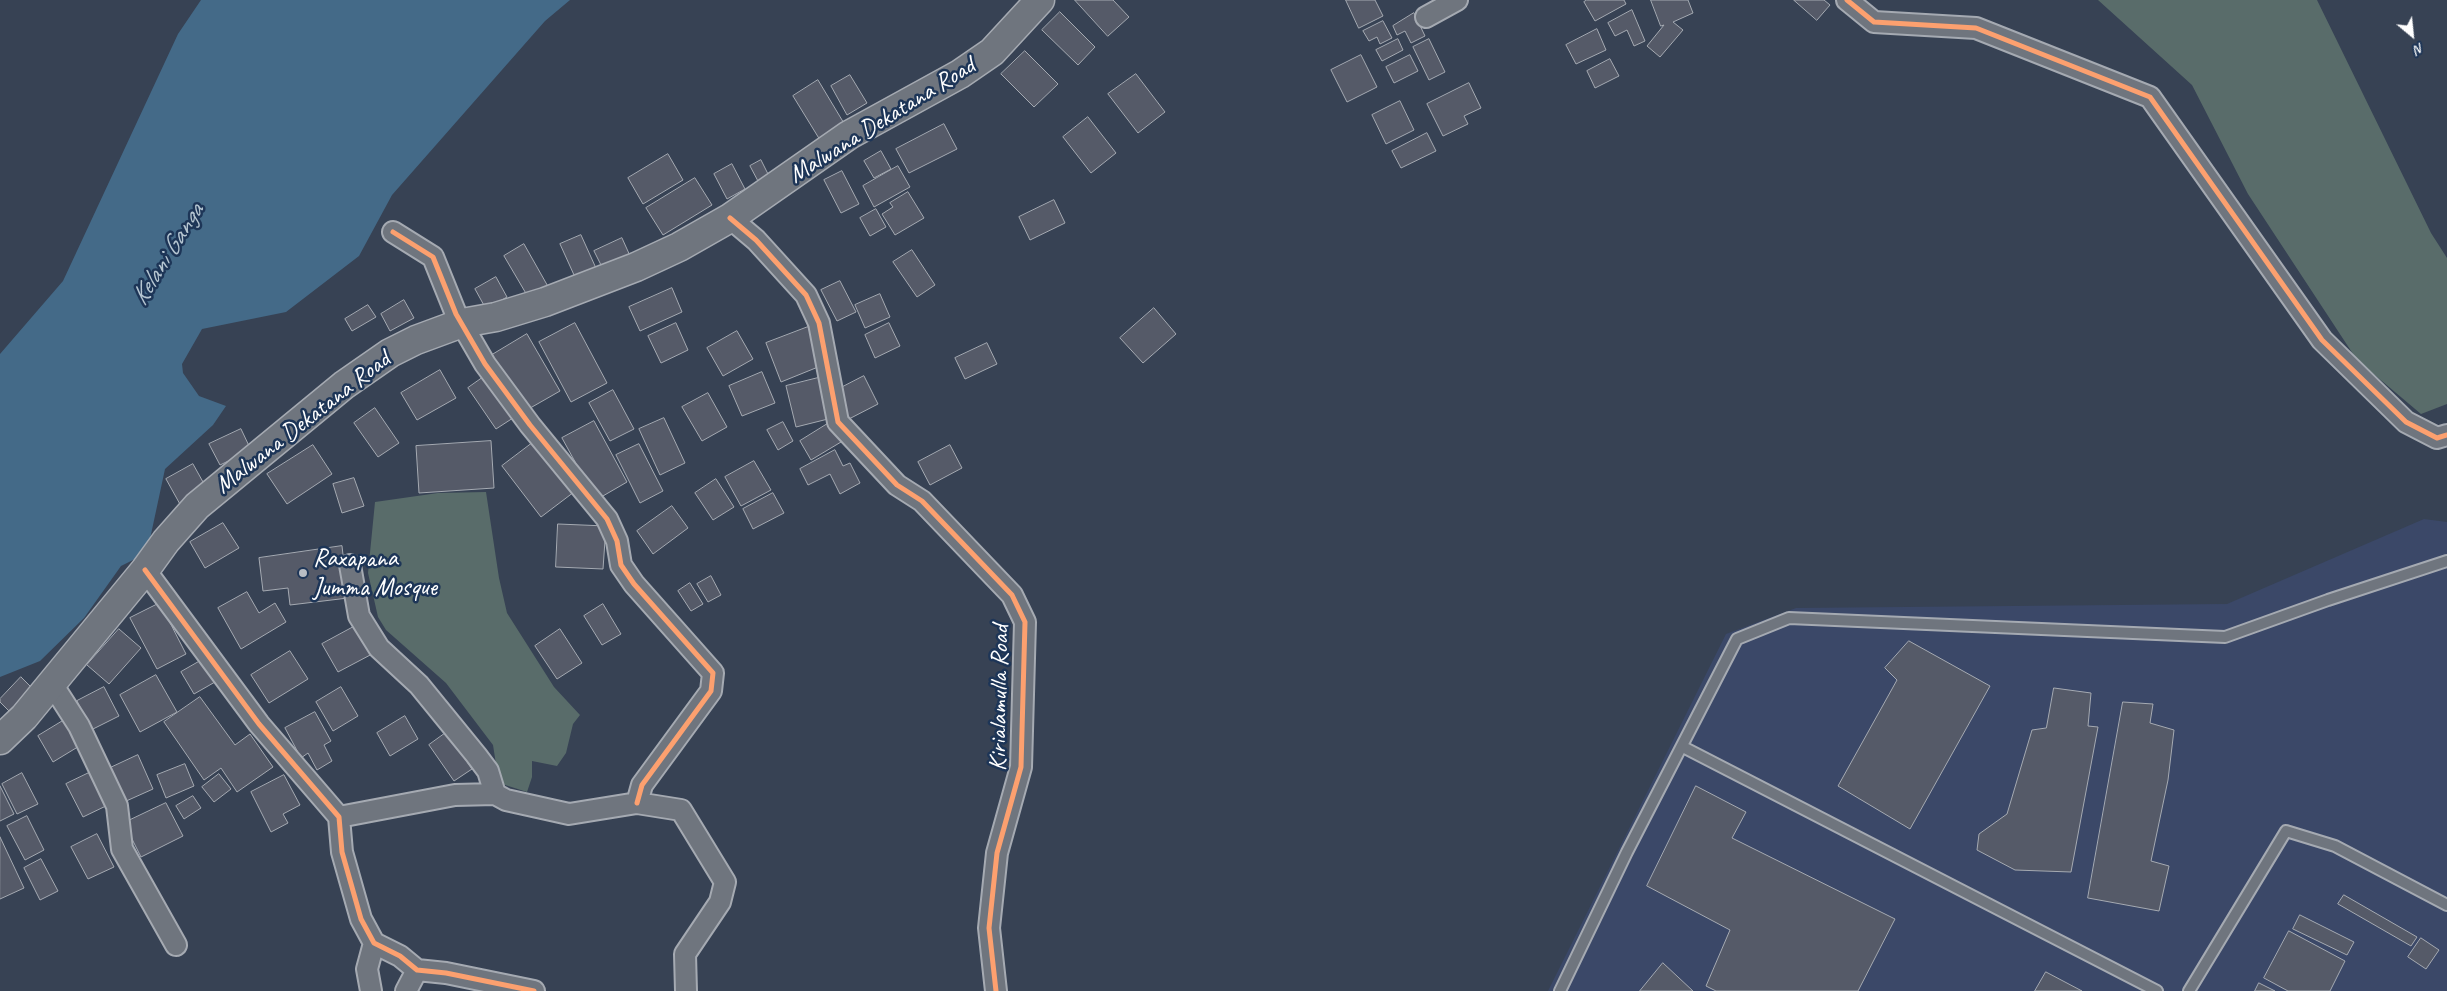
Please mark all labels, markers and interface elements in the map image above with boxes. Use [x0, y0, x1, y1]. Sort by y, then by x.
north arrow [2387, 10, 2437, 60]
text: N [2411, 39, 2427, 58]
street label: Malwana Dekatana Road [783, 52, 981, 190]
water label: Kelani Ganga [125, 199, 211, 311]
street label: Malwana Dekatana Road [209, 345, 397, 501]
place label: Raxapana Jumma Mosque [313, 544, 437, 603]
marker: Raxapana Jumma Mosque [297, 567, 309, 579]
street label: Kirialamulla Road [984, 625, 1016, 771]

